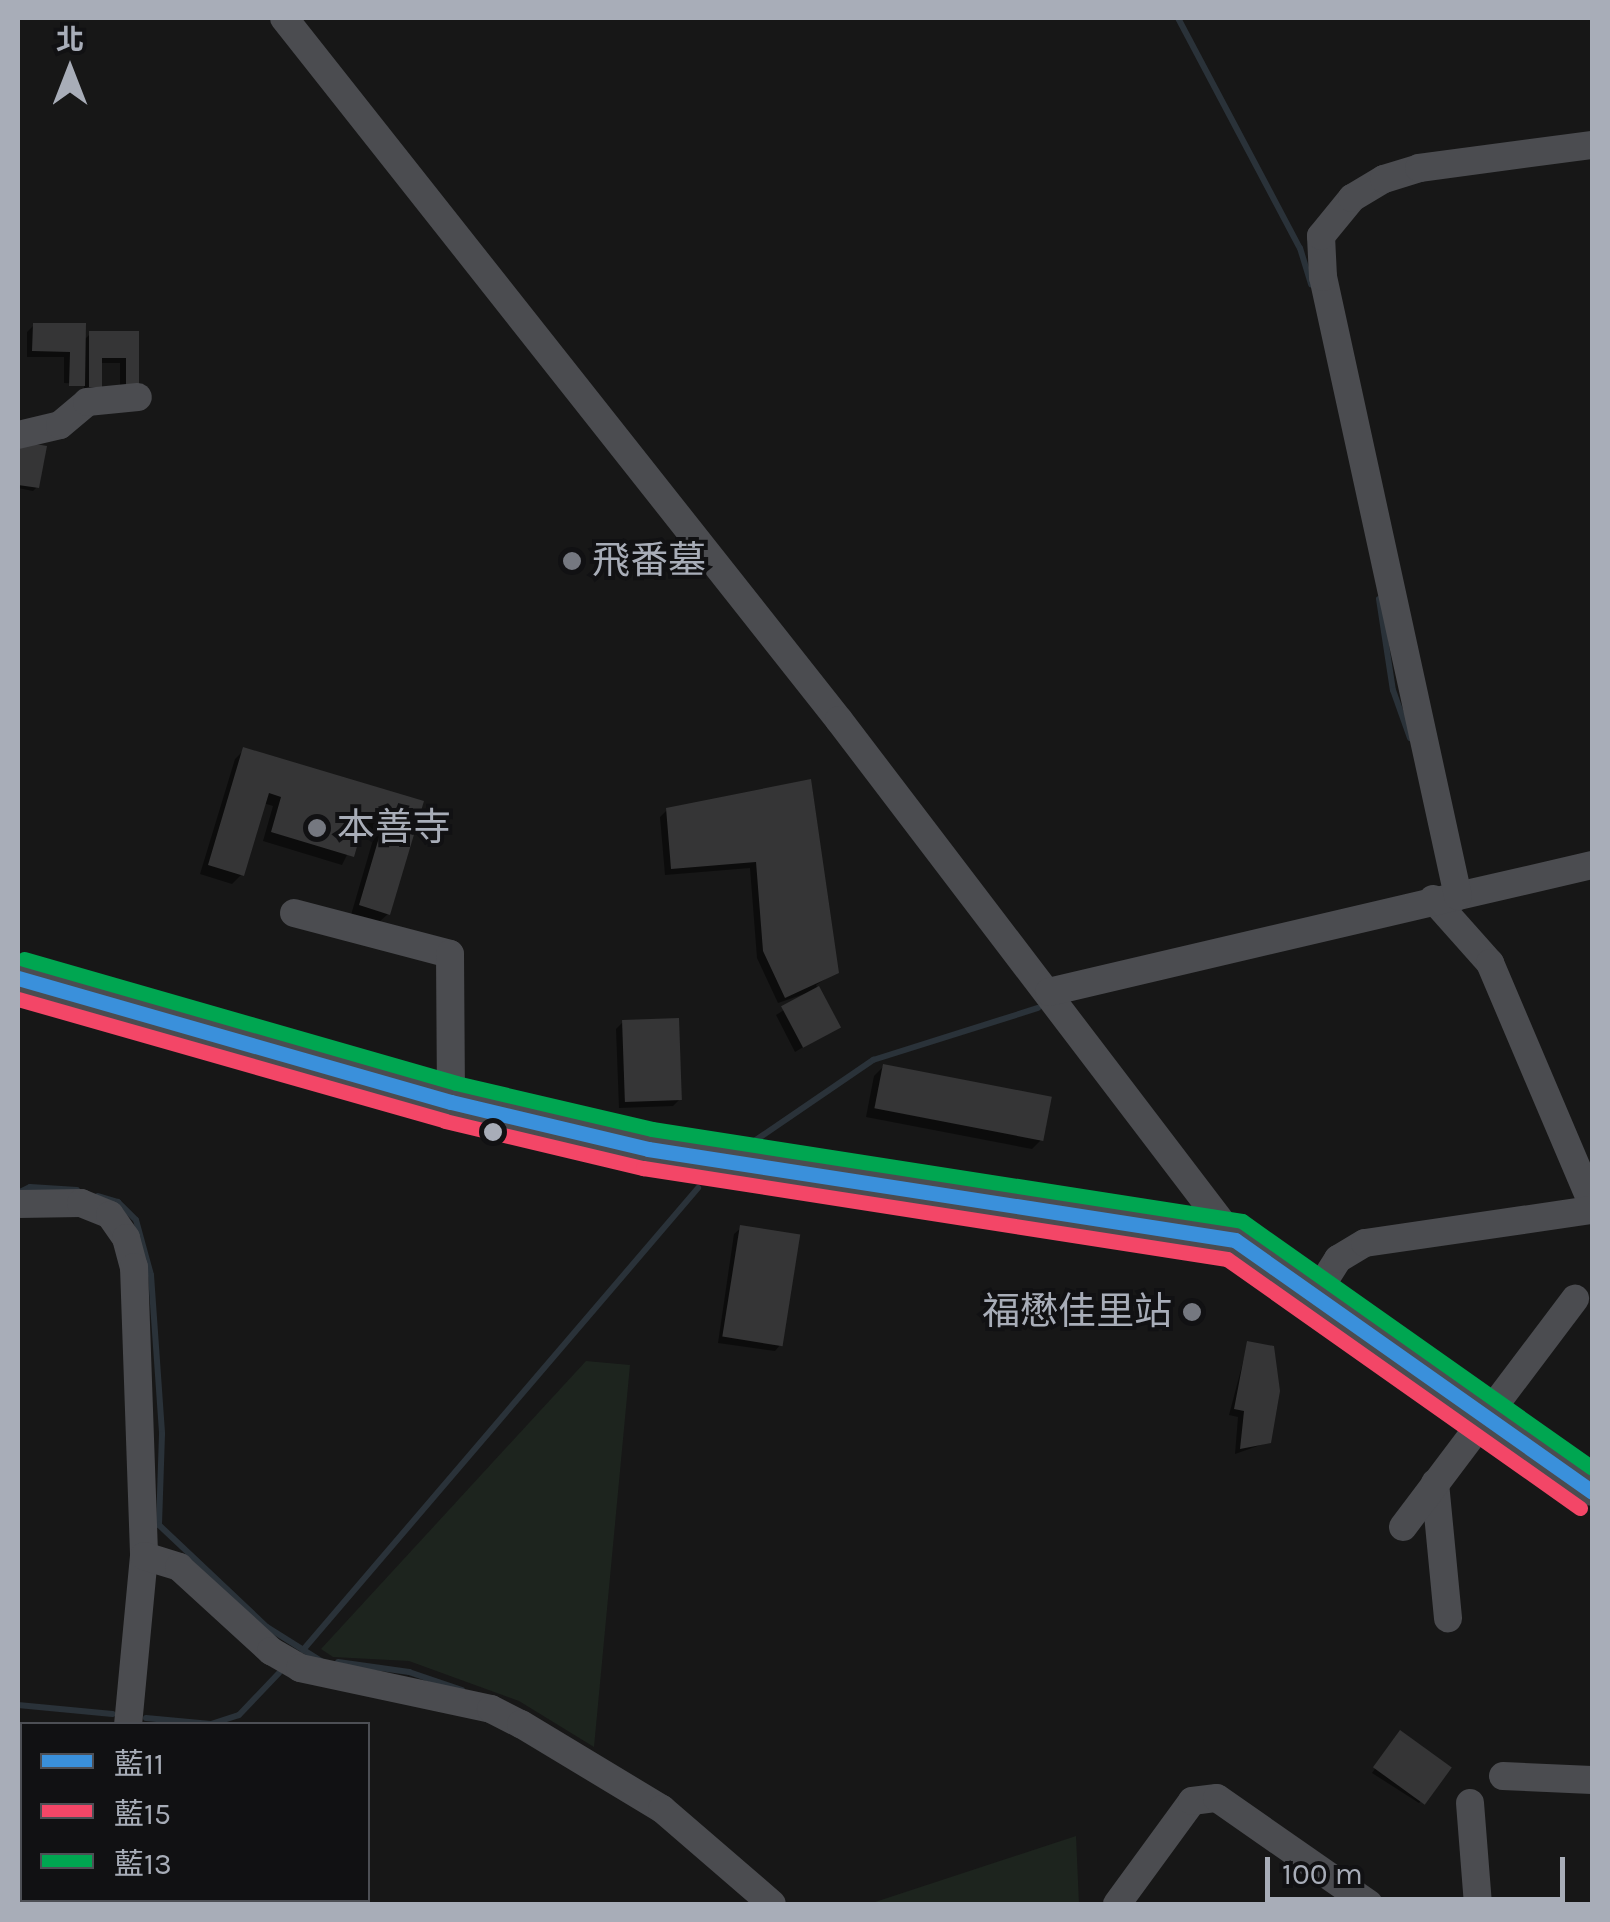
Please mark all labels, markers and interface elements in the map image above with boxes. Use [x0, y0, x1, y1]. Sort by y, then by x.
north arrow [20, 20, 120, 120]
text: 北 [56, 23, 84, 56]
place label: 飛番墓 [592, 538, 706, 584]
marker: 飛番墓 [561, 550, 583, 572]
place label: 本善寺 [337, 805, 451, 851]
marker: 本善寺 [306, 817, 328, 839]
unlabelled marker [483, 1122, 503, 1142]
place label: 福懋佳里站 [982, 1289, 1172, 1335]
marker: 福懋佳里站 [1181, 1301, 1203, 1323]
legend [20, 1722, 370, 1902]
text: 藍11 [114, 1746, 164, 1782]
text: 藍15 [114, 1796, 171, 1832]
scale bar [1270, 1837, 1570, 1899]
text: 藍13 [114, 1846, 172, 1882]
text: 100 m [1282, 1856, 1363, 1892]

